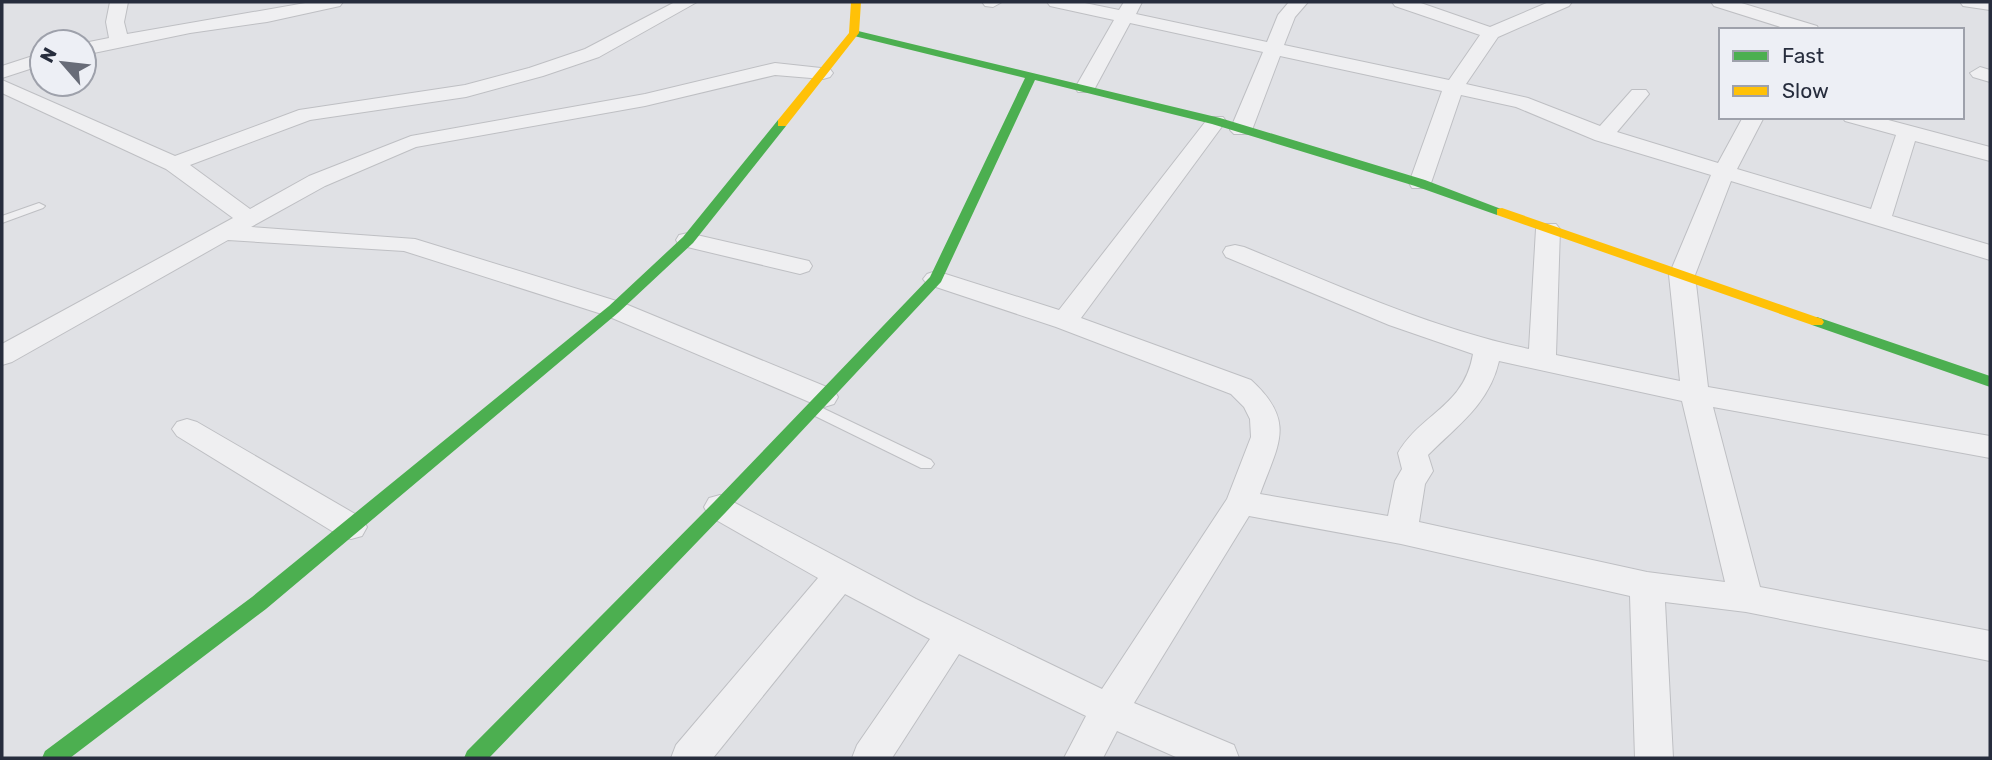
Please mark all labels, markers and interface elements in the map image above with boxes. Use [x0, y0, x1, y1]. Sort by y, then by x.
north arrow [28, 28, 98, 98]
legend [1719, 28, 1964, 119]
text: Fast [1782, 43, 1824, 68]
text: N [35, 44, 62, 67]
text: Slow [1782, 78, 1829, 103]

